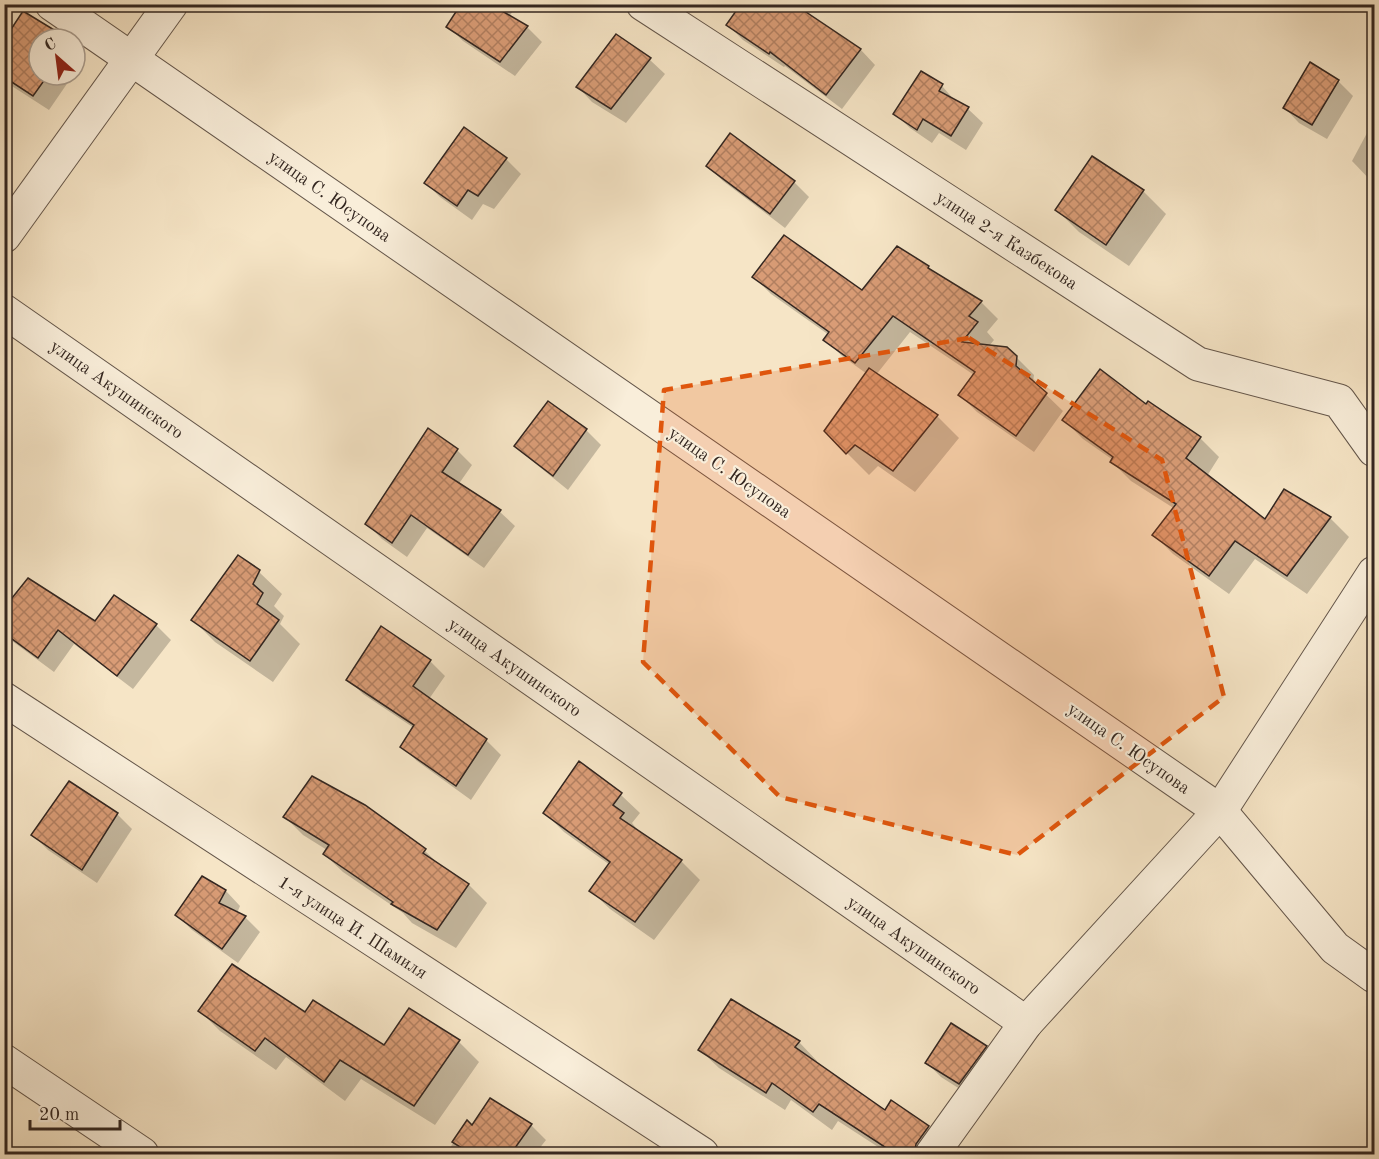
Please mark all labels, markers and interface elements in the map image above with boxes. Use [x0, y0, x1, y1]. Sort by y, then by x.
north arrow [27, 27, 87, 87]
text: С [42, 36, 59, 55]
street label: улица С. Юсупова [265, 148, 394, 246]
street label: улица 2-я Казбекова [932, 188, 1081, 293]
street label: улица Акушинского [46, 337, 186, 443]
street label: улица С. Юсупова [665, 424, 794, 522]
street label: улица Акушинского [444, 615, 584, 721]
street label: улица С. Юсупова [1064, 700, 1193, 798]
street label: 1-я улица И. Шамиля [275, 873, 430, 983]
street label: улица Акушинского [843, 893, 983, 999]
scale bar [30, 1093, 120, 1131]
text: 20 m [39, 1106, 79, 1124]

